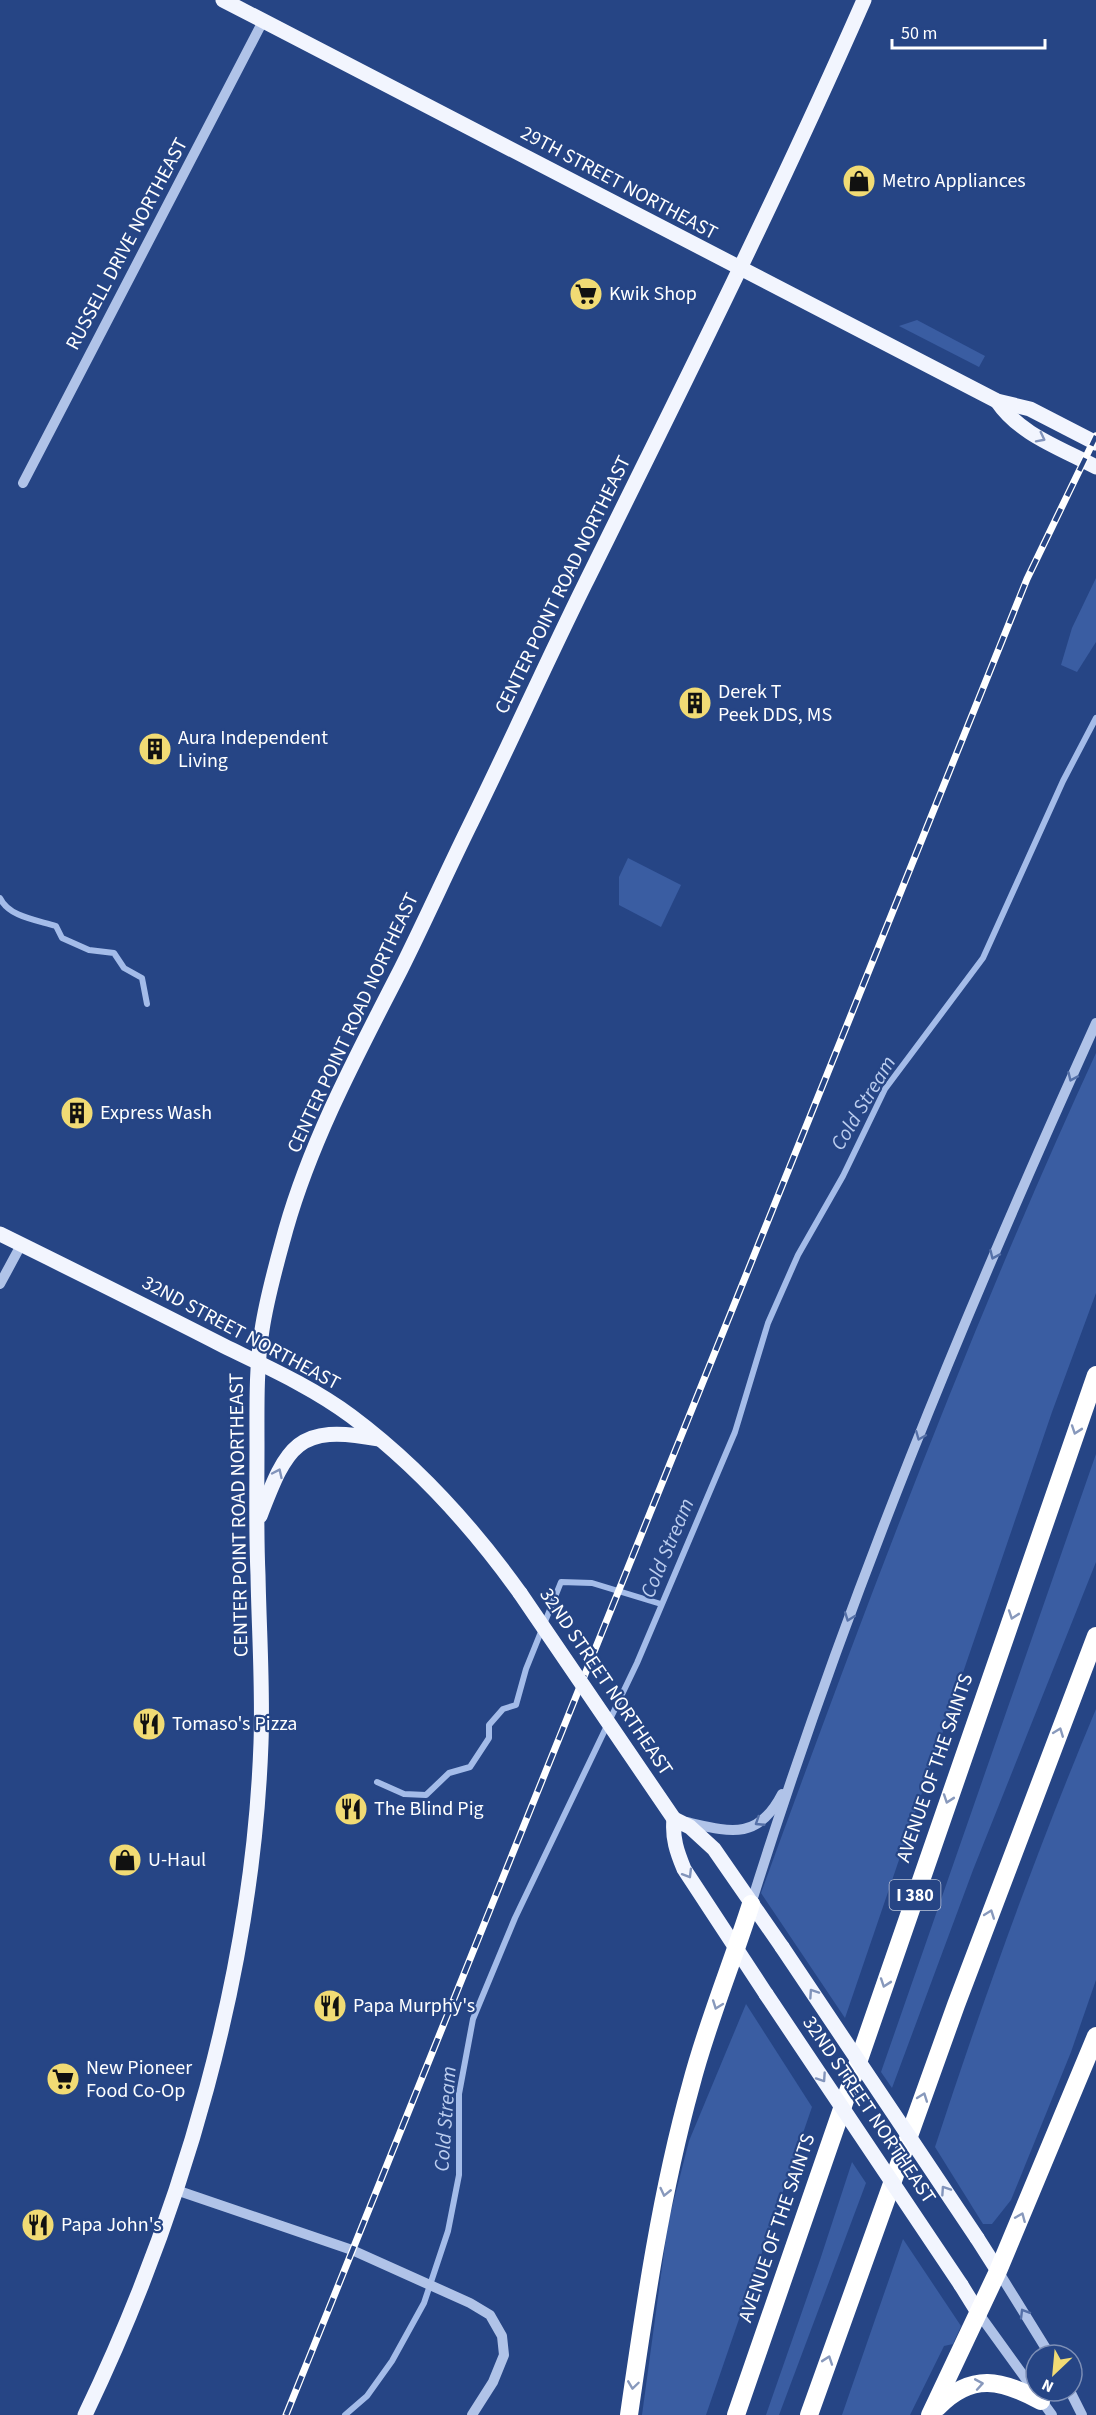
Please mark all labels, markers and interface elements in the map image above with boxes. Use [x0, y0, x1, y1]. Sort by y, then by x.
scale bar [892, 12, 1045, 50]
text: 50 m [901, 21, 937, 46]
street label: 29TH STREET NORTHEAST [516, 119, 723, 247]
street label: RUSSELL DRIVE NORTHEAST [59, 133, 195, 355]
shop icon: Metro Appliances [841, 163, 877, 199]
place label: Metro Appliances [882, 167, 1026, 195]
supermarket icon: Kwik Shop [568, 276, 604, 312]
place label: Kwik Shop [609, 280, 697, 308]
one-way arrow [1035, 431, 1045, 442]
street label: CENTER POINT ROAD NORTHEAST [488, 451, 638, 719]
place label: Derek T Peek DDS, MS [718, 678, 832, 729]
building icon: Derek T Peek DDS, MS [677, 685, 713, 721]
place label: Aura Independent Living [178, 724, 328, 775]
building icon: Aura Independent Living [137, 731, 173, 767]
street label: CENTER POINT ROAD NORTHEAST [280, 888, 426, 1158]
water label: Cold Stream [823, 1050, 903, 1156]
one-way arrow [1067, 1070, 1079, 1081]
building icon: Express Wash [59, 1095, 95, 1131]
place label: Express Wash [100, 1099, 212, 1127]
one-way arrow [989, 1249, 1001, 1260]
street label: 32ND STREET NORTHEAST [137, 1269, 345, 1397]
street label: CENTER POINT ROAD NORTHEAST [223, 1372, 255, 1657]
one-way arrow [1071, 1424, 1084, 1435]
one-way arrow [915, 1429, 927, 1440]
one-way arrow [270, 1468, 282, 1479]
water label: Cold Stream [633, 1494, 701, 1602]
street label: 32ND STREET NORTHEAST [533, 1583, 679, 1782]
one-way arrow [1007, 1609, 1020, 1619]
one-way arrow [844, 1611, 857, 1622]
street label: AVENUE OF THE SAINTS [890, 1670, 980, 1866]
restaurant icon: Tomaso's Pizza [131, 1706, 167, 1742]
place label: Tomaso's Pizza [172, 1710, 297, 1738]
one-way arrow [1051, 1727, 1064, 1738]
restaurant icon: The Blind Pig [333, 1791, 369, 1827]
one-way arrow [943, 1793, 956, 1804]
place label: The Blind Pig [374, 1795, 484, 1823]
one-way arrow [755, 1815, 766, 1826]
shop icon: U-Haul [107, 1842, 143, 1878]
place label: U-Haul [148, 1846, 206, 1874]
one-way arrow [681, 1868, 692, 1878]
road number: I 380 [890, 1880, 940, 1910]
one-way arrow [983, 1910, 996, 1920]
one-way arrow [879, 1977, 892, 1988]
restaurant icon: Papa Murphy's [312, 1988, 348, 2024]
one-way arrow [809, 1988, 820, 1999]
place label: Papa Murphy's [353, 1992, 475, 2020]
one-way arrow [712, 1999, 724, 2010]
street label: 32ND STREET NORTHEAST [796, 2011, 942, 2210]
place label: New Pioneer Food Co-Op [86, 2054, 192, 2105]
supermarket icon: New Pioneer Food Co-Op [45, 2061, 81, 2097]
water label: Cold Stream [426, 2065, 464, 2173]
one-way arrow [814, 2071, 825, 2082]
one-way arrow [915, 2092, 928, 2103]
street label: AVENUE OF THE SAINTS [732, 2130, 822, 2326]
one-way arrow [941, 2185, 952, 2196]
one-way arrow [659, 2187, 672, 2197]
restaurant icon: Papa John's [20, 2207, 56, 2243]
place label: Papa John's [61, 2211, 162, 2239]
one-way arrow [1014, 2213, 1026, 2224]
one-way arrow [1020, 2309, 1032, 2319]
north arrow [1024, 2343, 1084, 2403]
one-way arrow [821, 2355, 834, 2366]
text: N [1038, 2373, 1057, 2398]
one-way arrow [973, 2378, 983, 2391]
one-way arrow [628, 2380, 640, 2389]

